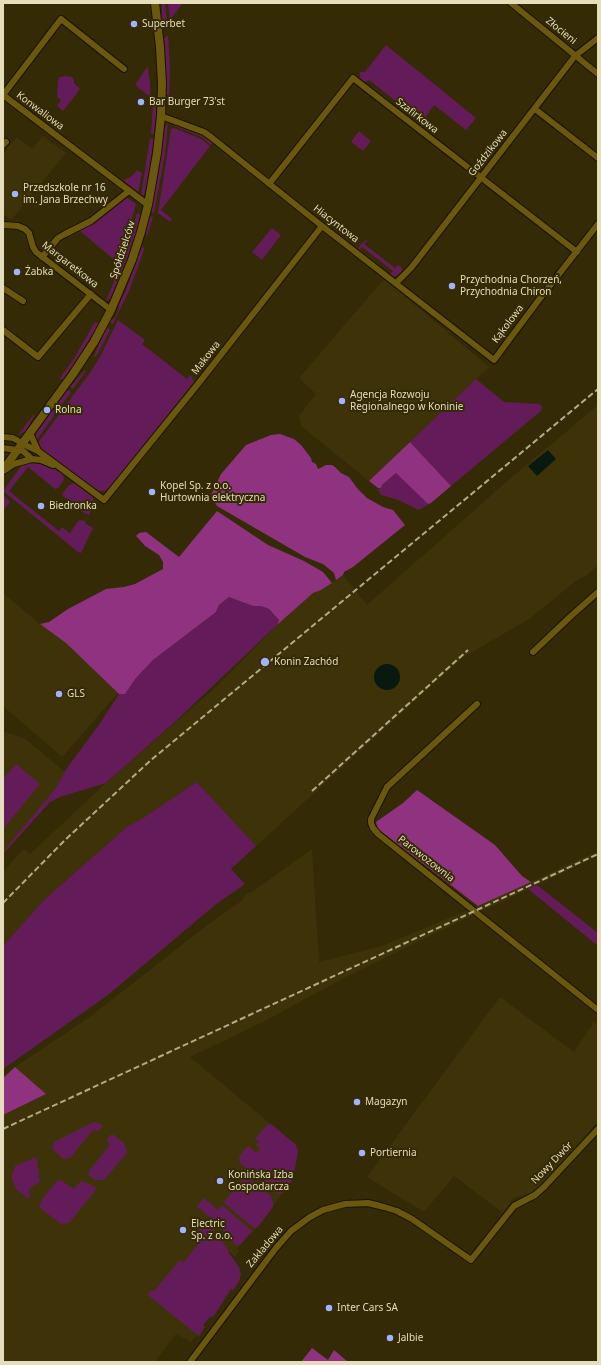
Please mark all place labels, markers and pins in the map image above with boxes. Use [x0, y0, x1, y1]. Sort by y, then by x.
place label: Superbet [142, 18, 185, 30]
marker: Superbet [129, 19, 139, 29]
place label: Bar Burger 73'st [149, 96, 225, 108]
marker: Bar Burger 73'st [136, 97, 146, 107]
place label: Przedszkole nr 16 im. Jana Brzechwy [23, 182, 108, 206]
marker: Przedszkole nr 16 im. Jana Brzechwy [10, 189, 20, 199]
place label: Żabka [25, 266, 53, 278]
marker: Żabka [12, 267, 22, 277]
place label: Przychodnia Chorzeń, Przychodnia Chiron [460, 274, 562, 298]
marker: Przychodnia Chorzeń, Przychodnia Chiron [447, 281, 457, 291]
place label: Agencja Rozwoju Regionalnego w Koninie [350, 389, 463, 412]
marker: Agencja Rozwoju Regionalnego w Koninie [337, 396, 347, 406]
place label: Rolna [55, 404, 82, 416]
marker: Rolna [42, 405, 52, 415]
place label: Kopel Sp. z o.o. Hurtownia elektryczna [160, 480, 265, 504]
marker: Kopel Sp. z o.o. Hurtownia elektryczna [147, 487, 157, 497]
place label: Biedronka [49, 500, 97, 512]
marker: Biedronka [36, 501, 46, 511]
marker: Konin Zachód [259, 656, 271, 668]
place label: Konin Zachód [274, 656, 338, 668]
place label: GLS [67, 688, 85, 700]
marker: GLS [54, 689, 64, 699]
place label: Magazyn [365, 1096, 407, 1108]
marker: Magazyn [352, 1097, 362, 1107]
place label: Portiernia [370, 1147, 417, 1159]
marker: Portiernia [357, 1148, 367, 1158]
place label: Konińska Izba Gospodarcza [228, 1169, 293, 1192]
marker: Konińska Izba Gospodarcza [215, 1176, 225, 1186]
place label: Electric Sp. z o.o. [191, 1218, 233, 1242]
marker: Electric Sp. z o.o. [178, 1225, 188, 1235]
place label: Inter Cars SA [337, 1302, 398, 1314]
marker: Inter Cars SA [324, 1303, 334, 1313]
place label: Jalbie [398, 1332, 423, 1344]
marker: Jalbie [385, 1333, 395, 1343]

